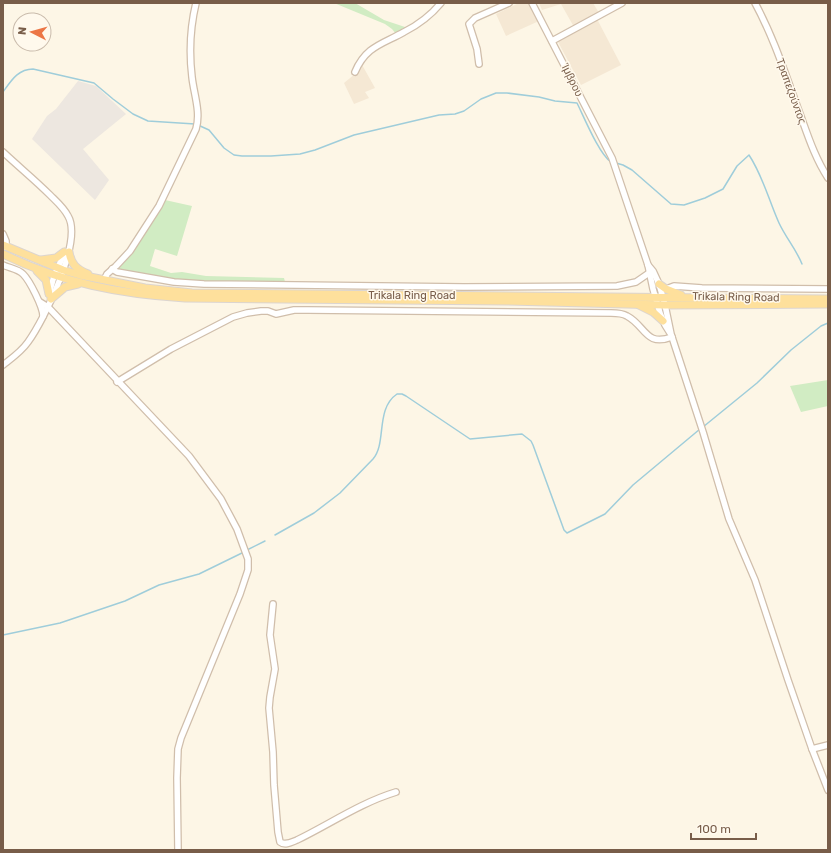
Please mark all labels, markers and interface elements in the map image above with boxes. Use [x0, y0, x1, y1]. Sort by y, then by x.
north arrow [12, 12, 52, 52]
text: N [16, 26, 29, 36]
street label: Τραπεζούντος [773, 56, 809, 126]
street label: Ίμβρου [558, 60, 586, 99]
street label: Trikala Ring Road [368, 289, 456, 302]
street label: Trikala Ring Road [692, 290, 780, 304]
scale bar [691, 815, 756, 841]
text: 100 m [697, 822, 731, 836]

